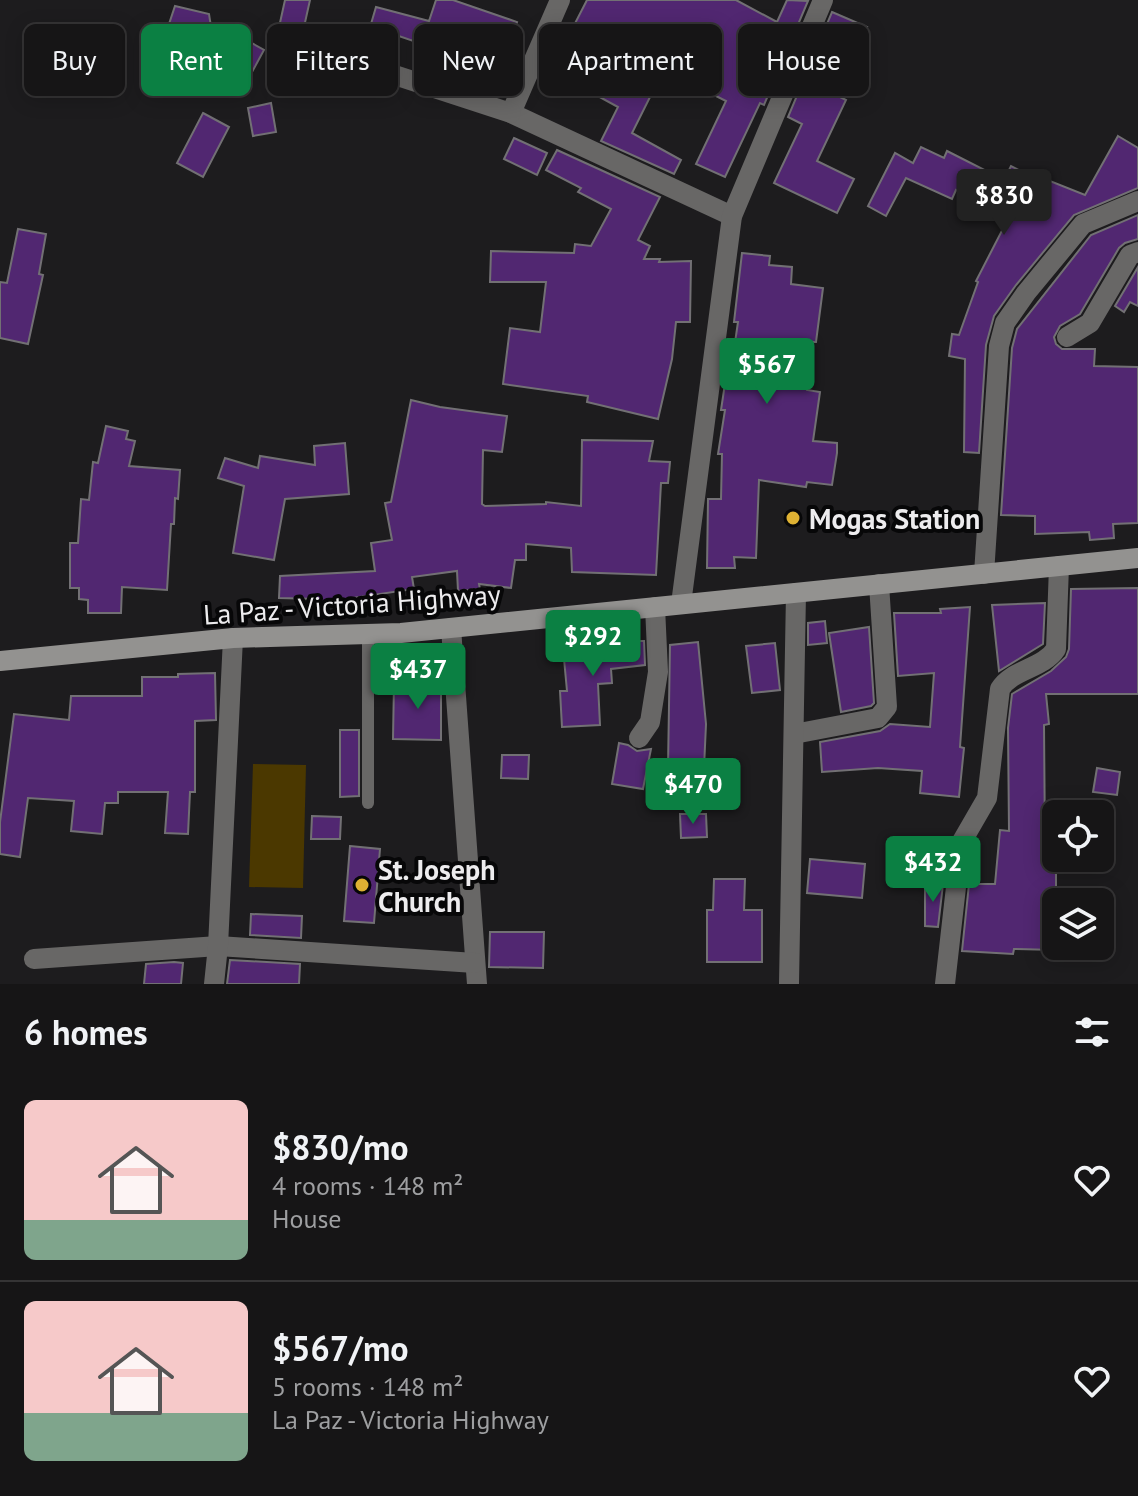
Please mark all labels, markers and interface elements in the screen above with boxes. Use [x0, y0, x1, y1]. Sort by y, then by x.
chip: Buy [24, 24, 125, 96]
chip: Rent [141, 24, 251, 96]
chip: Filters [267, 24, 398, 96]
chip: New [414, 24, 523, 96]
chip: Apartment [539, 24, 722, 96]
chip: House [738, 24, 869, 96]
pin: $830 [957, 169, 1051, 237]
text: $830 [975, 178, 1033, 211]
pin: $567 [720, 338, 814, 406]
text: $567 [738, 347, 796, 380]
place label: Mogas Station [809, 500, 980, 537]
marker: Mogas Station [784, 509, 802, 527]
street label: La Paz - Victoria Highway [202, 575, 502, 633]
pin: $292 [546, 610, 640, 678]
text: $292 [564, 619, 622, 652]
pin: $437 [371, 643, 465, 711]
text: $437 [389, 652, 447, 685]
pin: $470 [646, 758, 740, 826]
text: $470 [664, 767, 722, 800]
map controls [1042, 800, 1114, 960]
button: locate [1042, 800, 1114, 872]
pin: $432 [886, 836, 980, 904]
text: $432 [904, 845, 962, 878]
place label: St. Joseph Church [378, 851, 495, 920]
marker: St. Joseph Church [353, 876, 371, 894]
button: layers [1042, 888, 1114, 960]
text: 6 homes [24, 1010, 148, 1054]
icon: filters [1070, 1010, 1114, 1054]
text: $830/mo [272, 1125, 409, 1169]
icon: home [88, 1132, 184, 1228]
icon: heart [1070, 1158, 1114, 1202]
text: 4 rooms · 148 m² [272, 1169, 464, 1202]
text: House [272, 1202, 342, 1235]
text: $567/mo [272, 1326, 409, 1370]
icon: home [88, 1333, 184, 1429]
icon: heart [1070, 1359, 1114, 1403]
text: 5 rooms · 148 m² [272, 1370, 464, 1403]
text: La Paz - Victoria Highway [272, 1403, 549, 1436]

